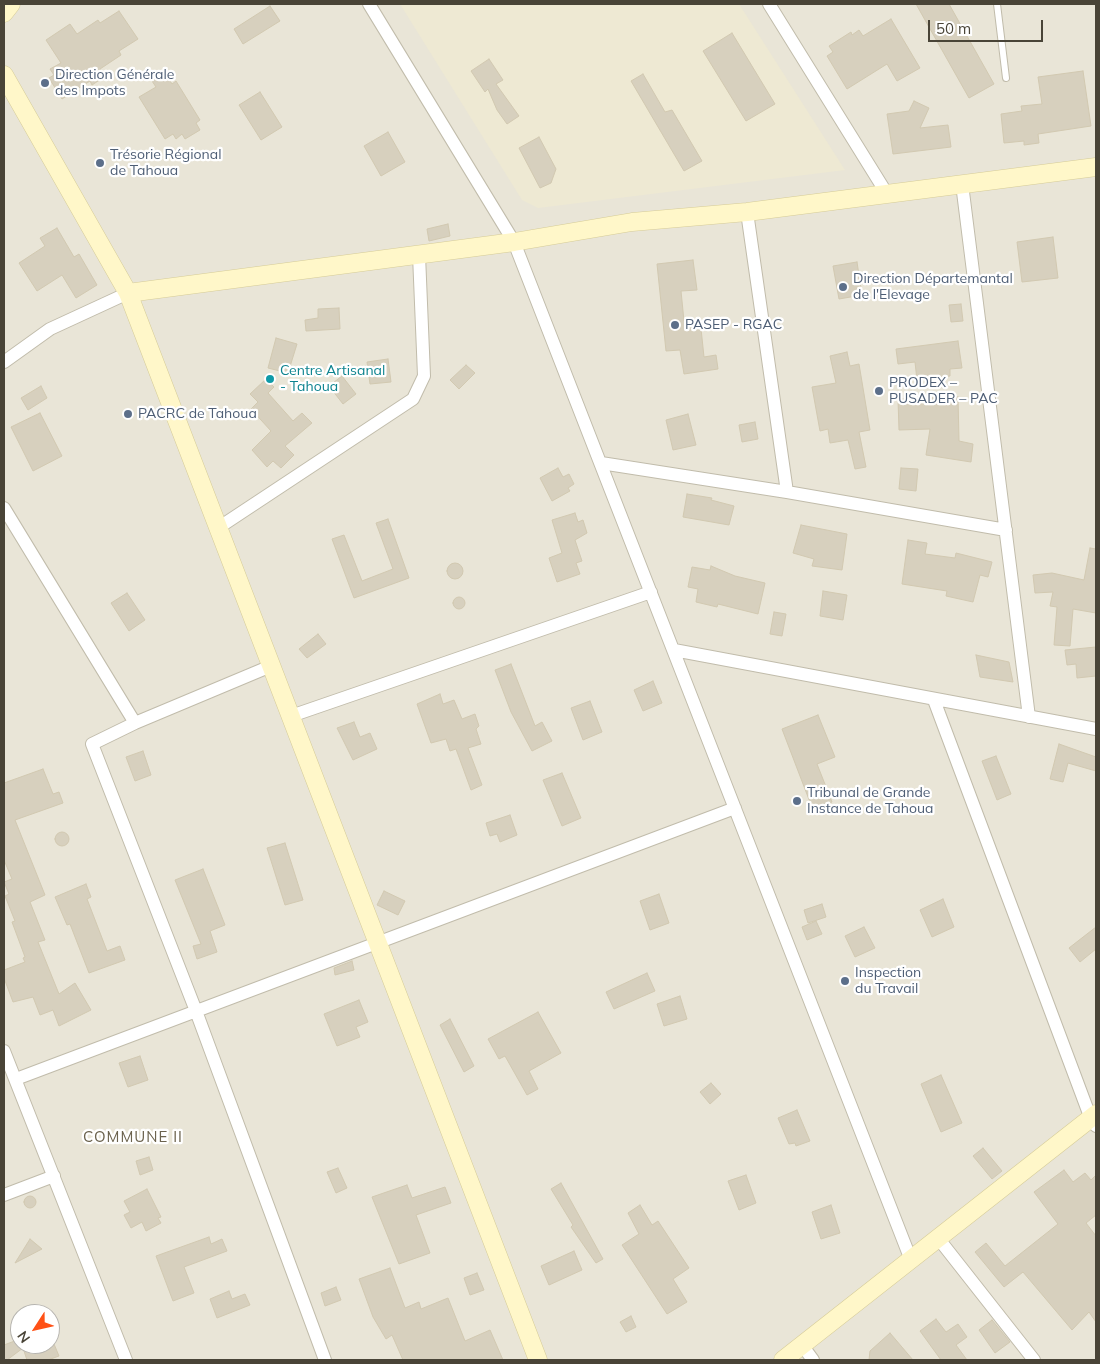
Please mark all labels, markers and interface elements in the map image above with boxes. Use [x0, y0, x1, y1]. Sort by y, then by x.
scale bar [930, 10, 1045, 42]
text: 50 m [936, 19, 971, 38]
place label: Direction Générale des Impots [55, 67, 174, 100]
marker: Direction Générale des Impots [39, 77, 51, 89]
place label: Trésorie Régional de Tahoua [110, 147, 221, 180]
marker: Trésorie Régional de Tahoua [94, 157, 106, 169]
place label: Direction Départemantal de l'Elevage [853, 271, 1013, 304]
marker: Direction Départemantal de l'Elevage [837, 281, 849, 293]
place label: PASEP - RGAC [685, 317, 782, 333]
marker: PASEP - RGAC [669, 319, 681, 331]
place label: Centre Artisanal - Tahoua [280, 363, 385, 396]
marker: Centre Artisanal - Tahoua [264, 373, 276, 385]
place label: PRODEX – PUSADER – PAC [889, 375, 998, 408]
marker: PRODEX – PUSADER – PAC [873, 385, 885, 397]
place label: PACRC de Tahoua [138, 406, 257, 422]
marker: PACRC de Tahoua [122, 408, 134, 420]
place label: Tribunal de Grande Instance de Tahoua [807, 785, 933, 818]
marker: Tribunal de Grande Instance de Tahoua [791, 795, 803, 807]
place label: Inspection du Travail [855, 965, 921, 998]
marker: Inspection du Travail [839, 975, 851, 987]
district label: COMMUNE II [82, 1128, 184, 1146]
north arrow [10, 1304, 60, 1354]
text: N [13, 1328, 34, 1347]

